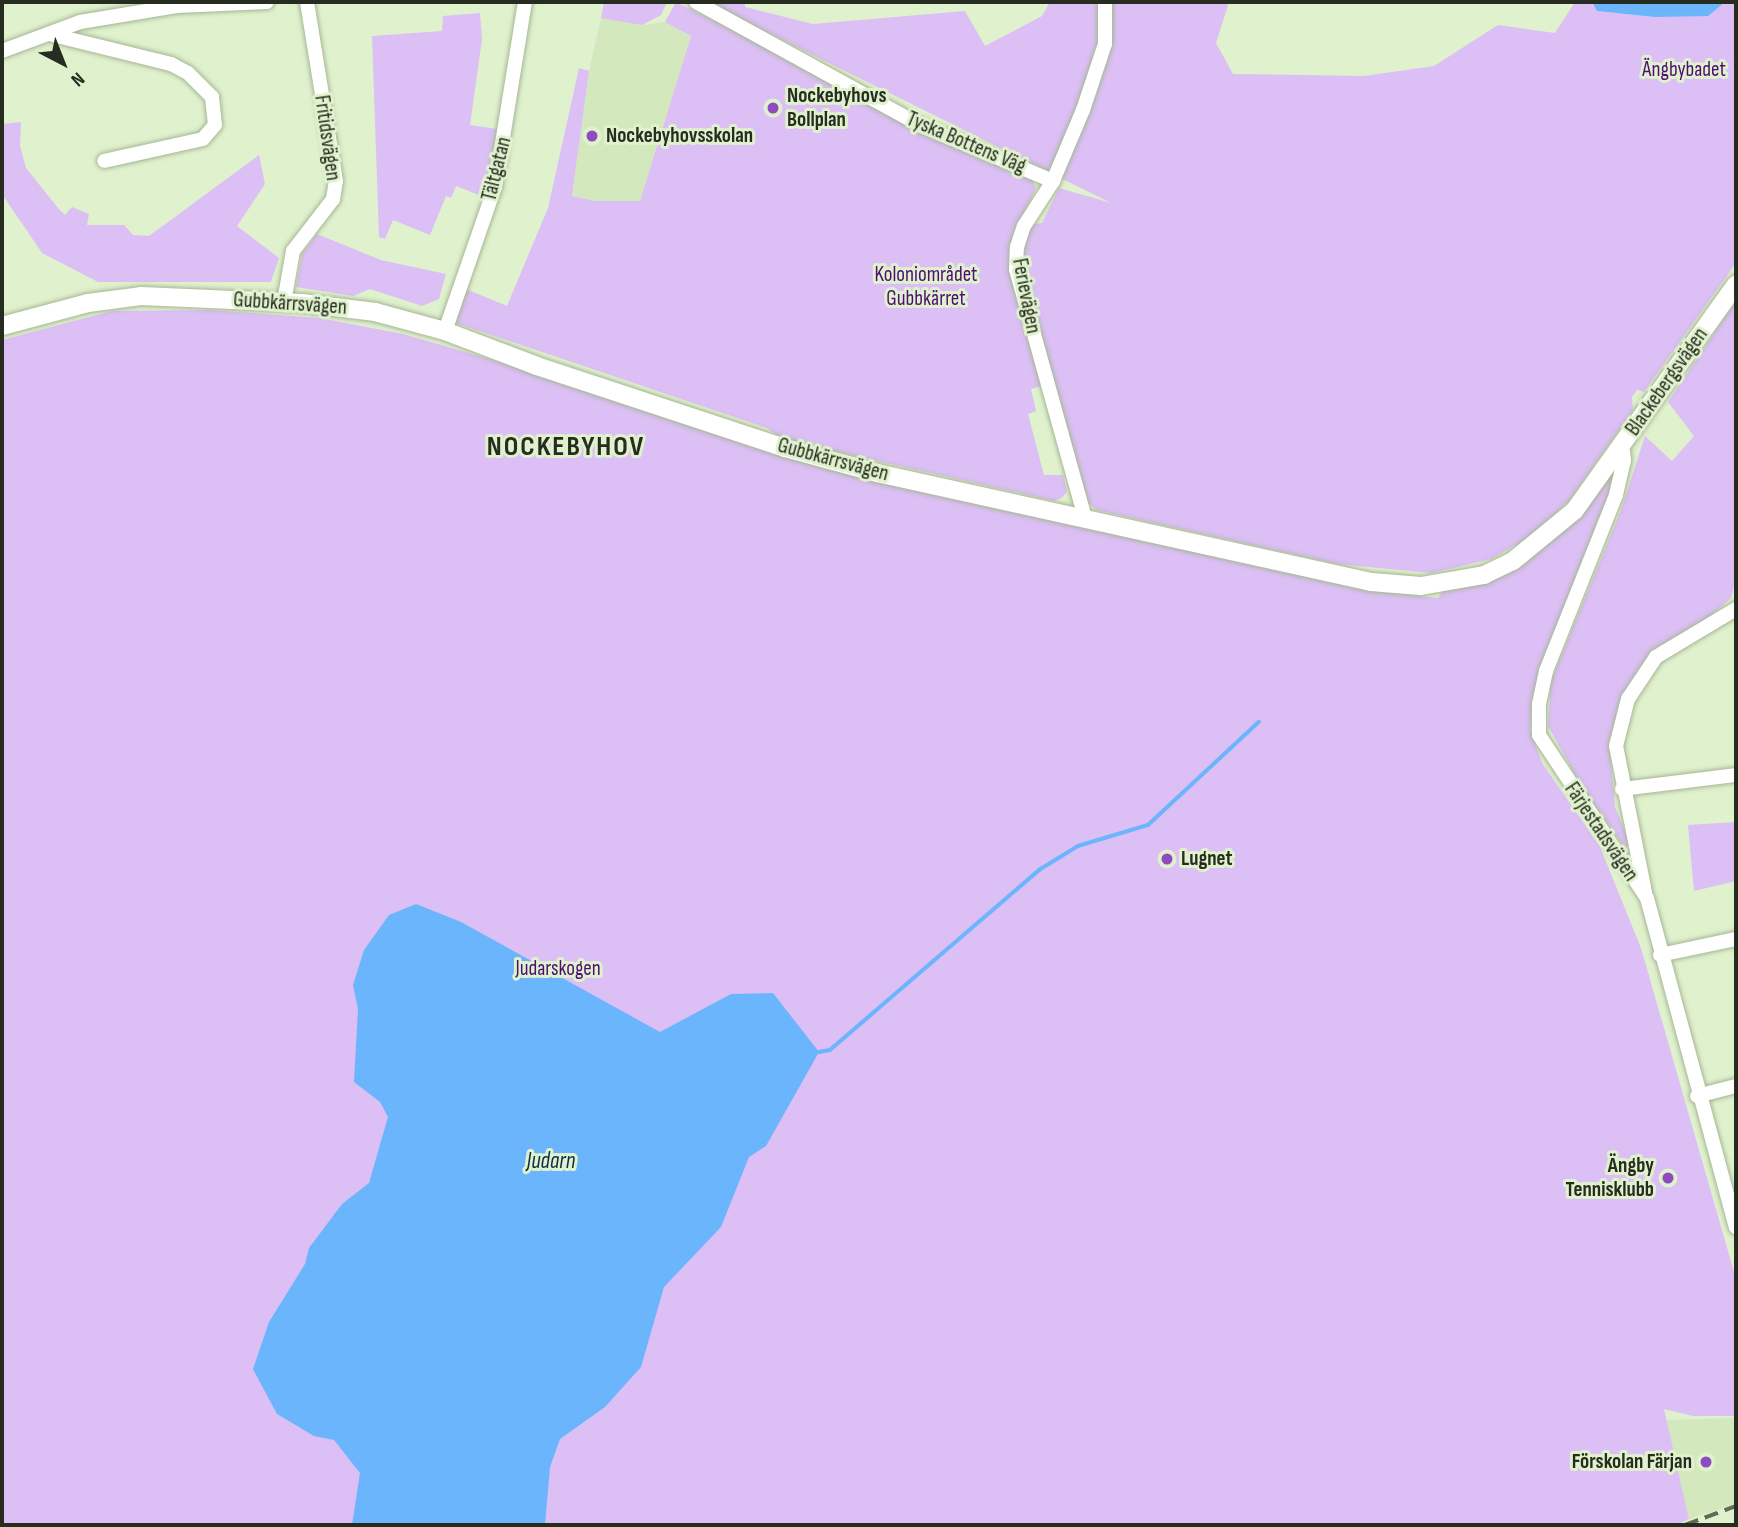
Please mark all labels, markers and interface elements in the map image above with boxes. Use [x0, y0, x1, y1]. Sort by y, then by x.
north arrow [28, 28, 98, 98]
park label: Ängbybadet [1642, 57, 1726, 83]
text: N [66, 67, 89, 91]
place label: Nockebyhovs Bollplan [787, 83, 887, 133]
street label: Fritidsvägen [309, 94, 345, 182]
marker: Nockebyhovs Bollplan [765, 100, 781, 116]
street label: Tyska Bottens Väg [903, 107, 1029, 179]
place label: Nockebyhovsskolan [606, 123, 753, 149]
marker: Nockebyhovsskolan [584, 128, 600, 144]
street label: Tältgatan [477, 134, 517, 204]
street label: Ferievägen [1006, 256, 1046, 336]
park label: Koloniområdet Gubbkärret [875, 262, 977, 312]
street label: Gubbkärrsvägen [232, 287, 348, 321]
street label: Blackebergsvägen [1621, 323, 1713, 441]
district label: NOCKEBYHOV [488, 430, 644, 464]
street label: Gubbkärrsvägen [775, 433, 891, 487]
street label: Färjestadsvägen [1559, 778, 1643, 886]
place label: Lugnet [1181, 846, 1232, 872]
marker: Lugnet [1159, 851, 1175, 867]
park label: Judarskogen [515, 956, 601, 982]
water label: Judarn [527, 1147, 575, 1175]
place label: Ängby Tennisklubb [1566, 1153, 1654, 1203]
marker: Ängby Tennisklubb [1660, 1170, 1676, 1186]
place label: Förskolan Färjan [1572, 1449, 1692, 1475]
marker: Förskolan Färjan [1698, 1454, 1714, 1470]

